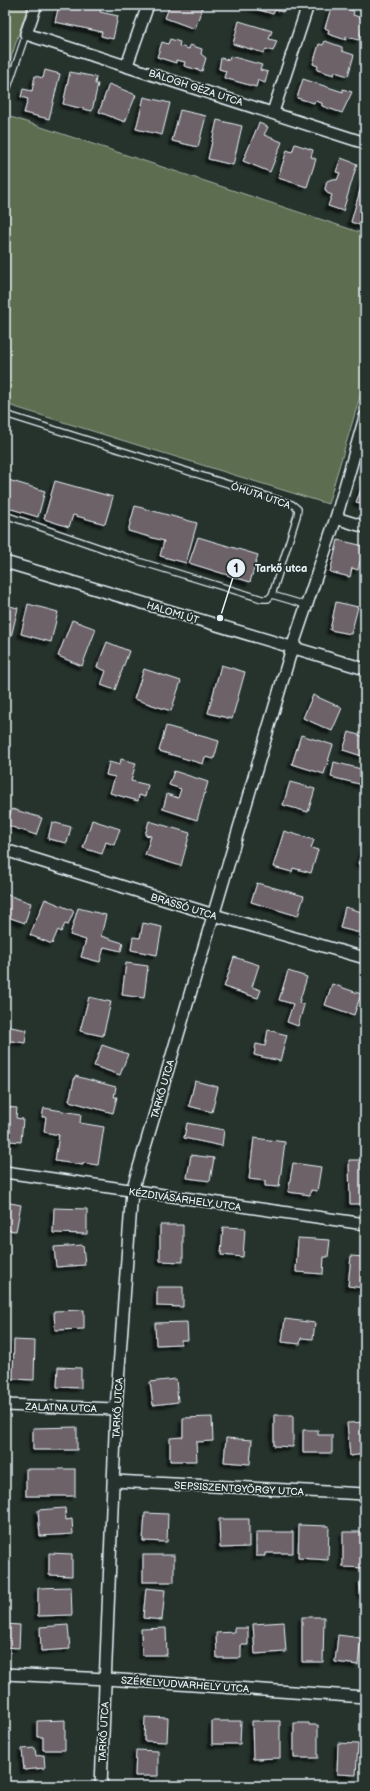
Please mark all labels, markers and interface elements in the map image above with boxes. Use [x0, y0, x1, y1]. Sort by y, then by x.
street label: BALOGH GÉZA UTCA [147, 67, 245, 109]
street label: ÓHUTA UTCA [229, 480, 293, 512]
callout: Tarkő utca [226, 556, 315, 579]
text: 1 [233, 561, 239, 576]
text: Tarkő utca [255, 562, 307, 575]
street label: HALOMI ÚT [145, 599, 200, 627]
street label: BRASSÓ UTCA [149, 891, 219, 923]
street label: TARKŐ UTCA [149, 1058, 177, 1120]
street label: KÉZDIVÁSÁRHELY UTCA [128, 1186, 243, 1214]
street label: TARKŐ UTCA [110, 1377, 126, 1439]
street label: ZALATNA UTCA [24, 1401, 98, 1415]
street label: SEPSISZENTGYÖRGY UTCA [174, 1480, 305, 1498]
street label: SZÉKELYUDVARHELY UTCA [120, 1675, 250, 1696]
street label: TARKŐ UTCA [96, 1701, 112, 1763]

